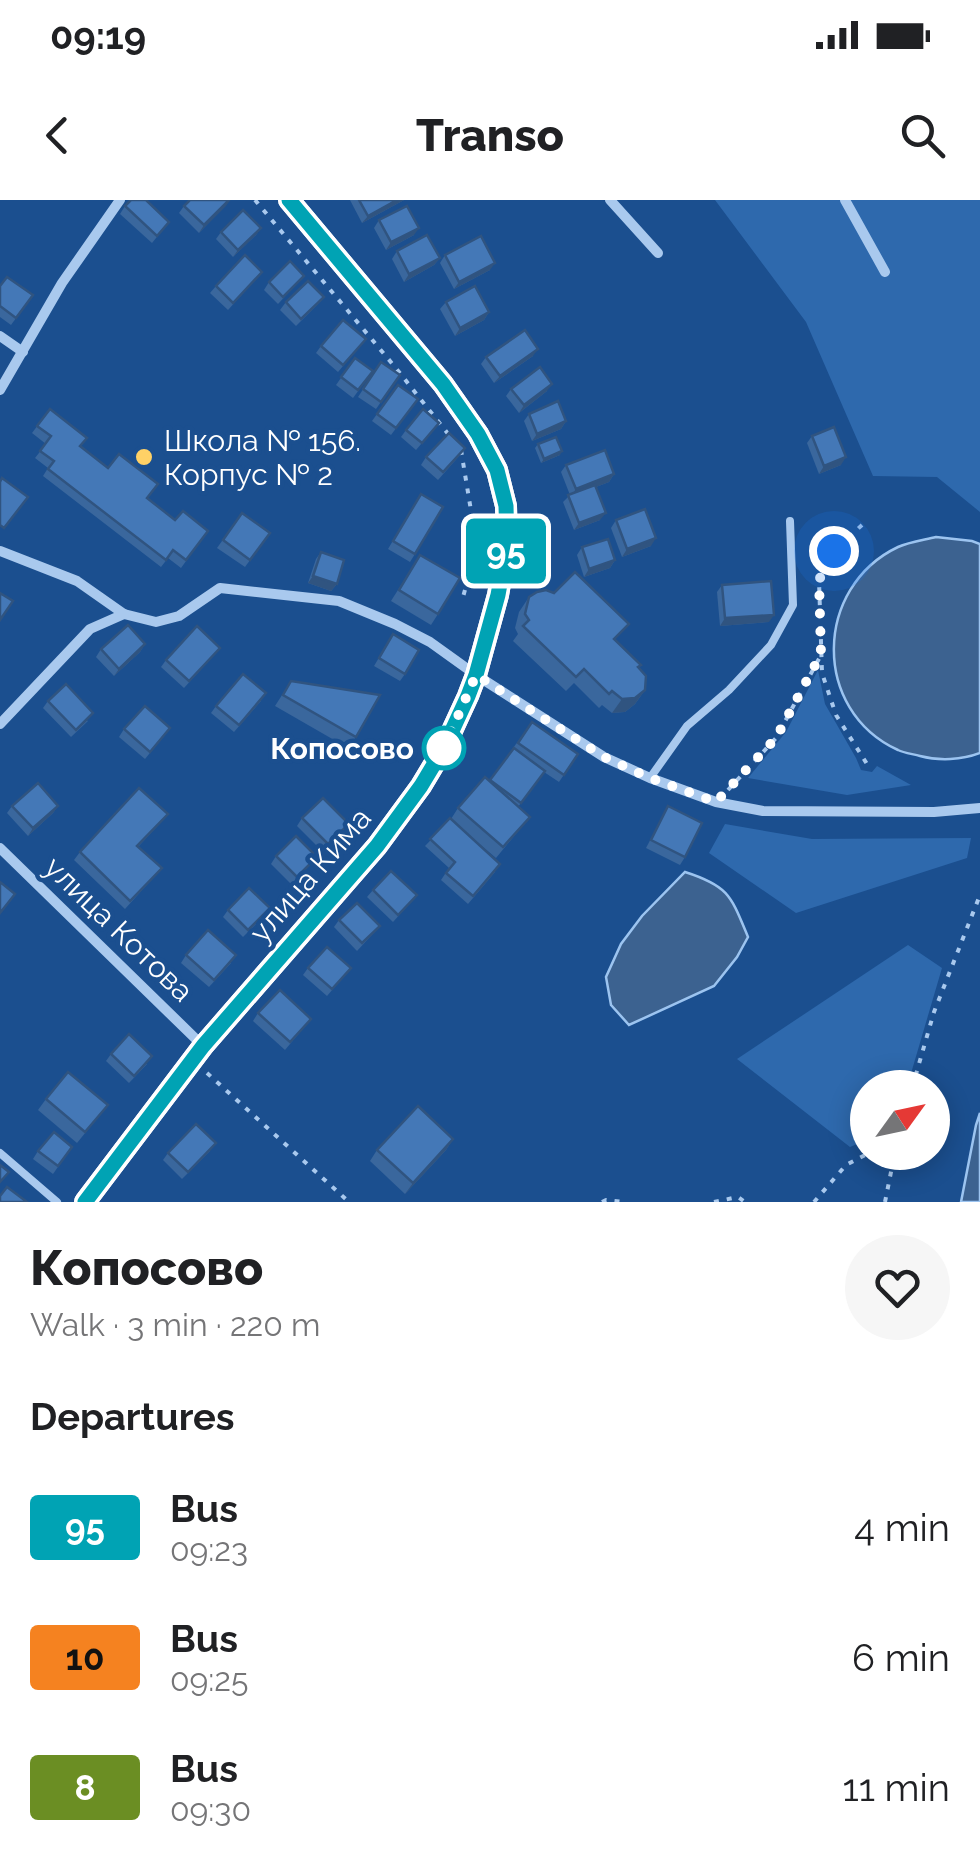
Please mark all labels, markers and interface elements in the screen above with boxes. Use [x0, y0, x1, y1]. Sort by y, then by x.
text: 09:19 [50, 13, 146, 58]
icon: back [30, 108, 85, 163]
icon: search [895, 108, 950, 163]
text: Transo [416, 109, 564, 162]
place label: Школа № 156. Корпус № 2 [164, 423, 361, 492]
marker: Школа № 156. Корпус № 2 [133, 446, 155, 468]
line badge: 95 [461, 518, 551, 584]
your location [809, 526, 859, 576]
text: 95 [486, 531, 526, 572]
marker: Копосово [423, 727, 465, 769]
place label: Копосово [270, 731, 414, 766]
street label: улица Кима [242, 801, 378, 949]
street label: улица Котова [37, 849, 201, 1009]
north arrow [850, 1070, 950, 1170]
map controls [850, 1070, 950, 1170]
button: heart [845, 1235, 950, 1340]
text: Копосово [30, 1240, 263, 1296]
text: Walk · 3 min · 220 m [30, 1306, 320, 1343]
text: Departures [30, 1394, 235, 1439]
text: Bus [170, 1486, 238, 1531]
text: 4 min [854, 1505, 950, 1550]
text: 95 [65, 1507, 105, 1548]
text: 09:23 [170, 1531, 248, 1568]
text: Bus [170, 1616, 238, 1661]
text: 6 min [852, 1635, 950, 1680]
text: 10 [66, 1637, 104, 1678]
text: 09:25 [170, 1661, 248, 1698]
text: Bus [170, 1746, 238, 1791]
text: 11 min [842, 1765, 950, 1810]
text: 8 [74, 1767, 96, 1808]
text: 09:30 [170, 1791, 251, 1828]

